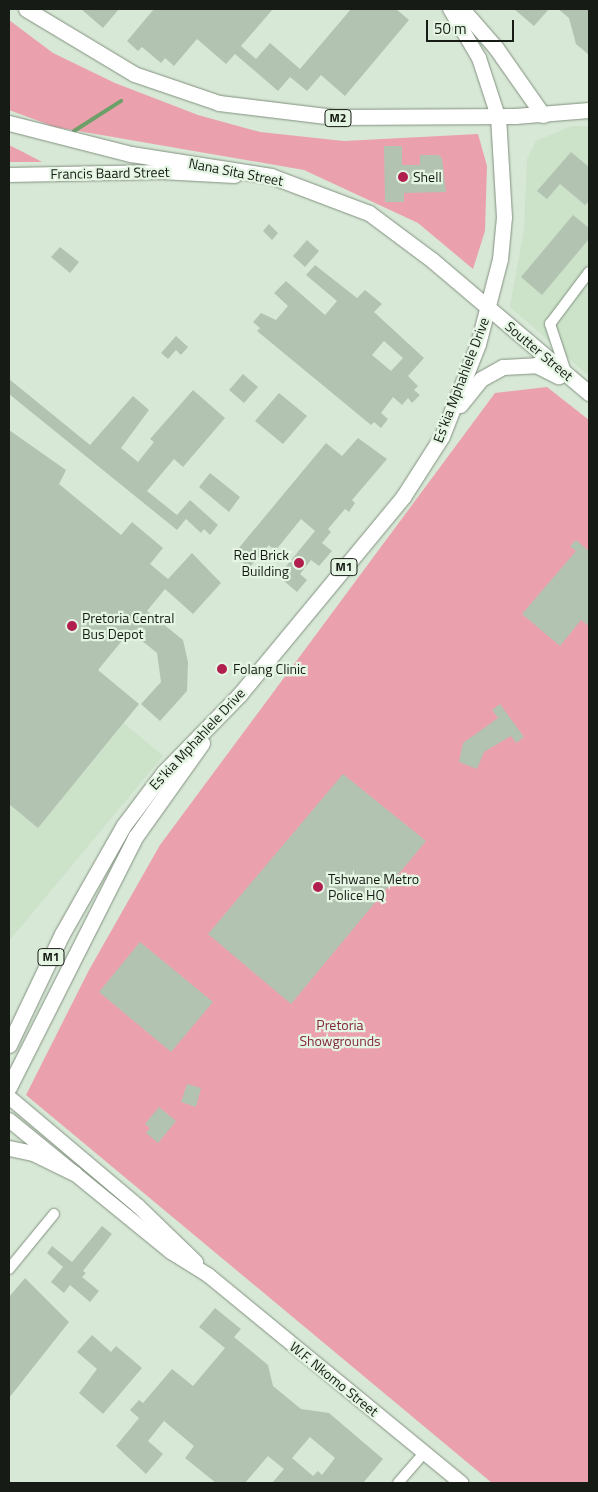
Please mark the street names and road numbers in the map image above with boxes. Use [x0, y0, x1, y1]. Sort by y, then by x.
road number: M2 [324, 109, 352, 128]
street label: Nana Sita Street [187, 155, 285, 189]
street label: Francis Baard Street [50, 164, 170, 182]
street label: Es'kia Mphahlele Drive [429, 315, 493, 445]
street label: Soutter Street [502, 318, 576, 384]
road number: M1 [330, 558, 358, 576]
street label: Es'kia Mphahlele Drive [146, 685, 248, 793]
road number: M1 [37, 948, 65, 966]
street label: W.F. Nkomo Street [286, 1338, 382, 1420]

